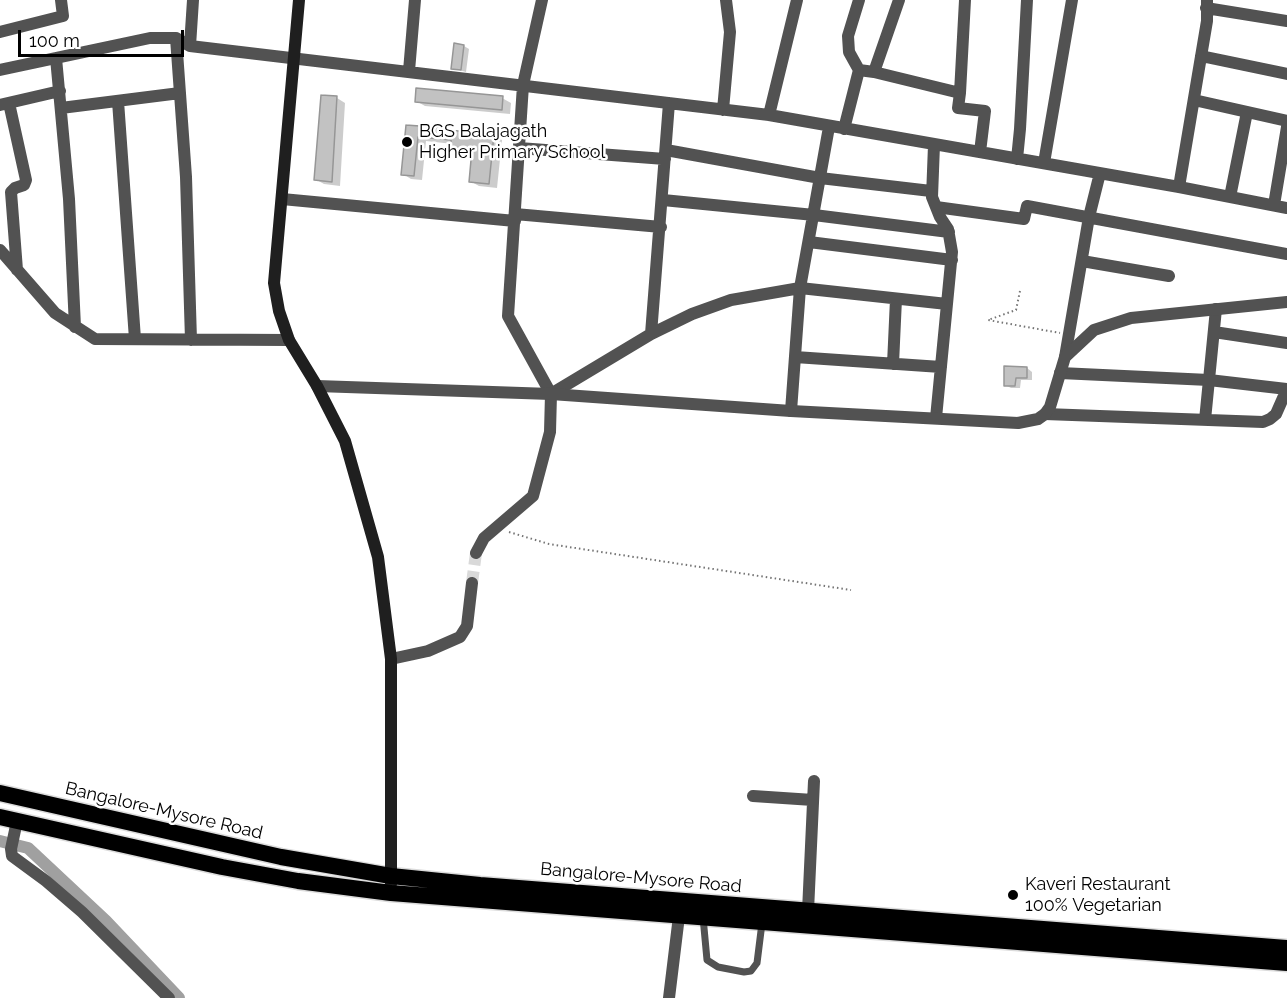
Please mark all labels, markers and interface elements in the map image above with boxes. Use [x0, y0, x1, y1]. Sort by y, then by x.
scale bar [21, 18, 188, 56]
text: 100 m [29, 30, 80, 51]
place label: BGS Balajagath Higher Primary School [419, 121, 605, 164]
marker: BGS Balajagath Higher Primary School [400, 135, 414, 149]
street label: Bangalore-Mysore Road [63, 778, 265, 844]
street label: Bangalore-Mysore Road [539, 858, 743, 898]
place label: Kaveri Restaurant 100% Vegetarian [1025, 874, 1171, 916]
marker: Kaveri Restaurant 100% Vegetarian [1006, 888, 1020, 902]

